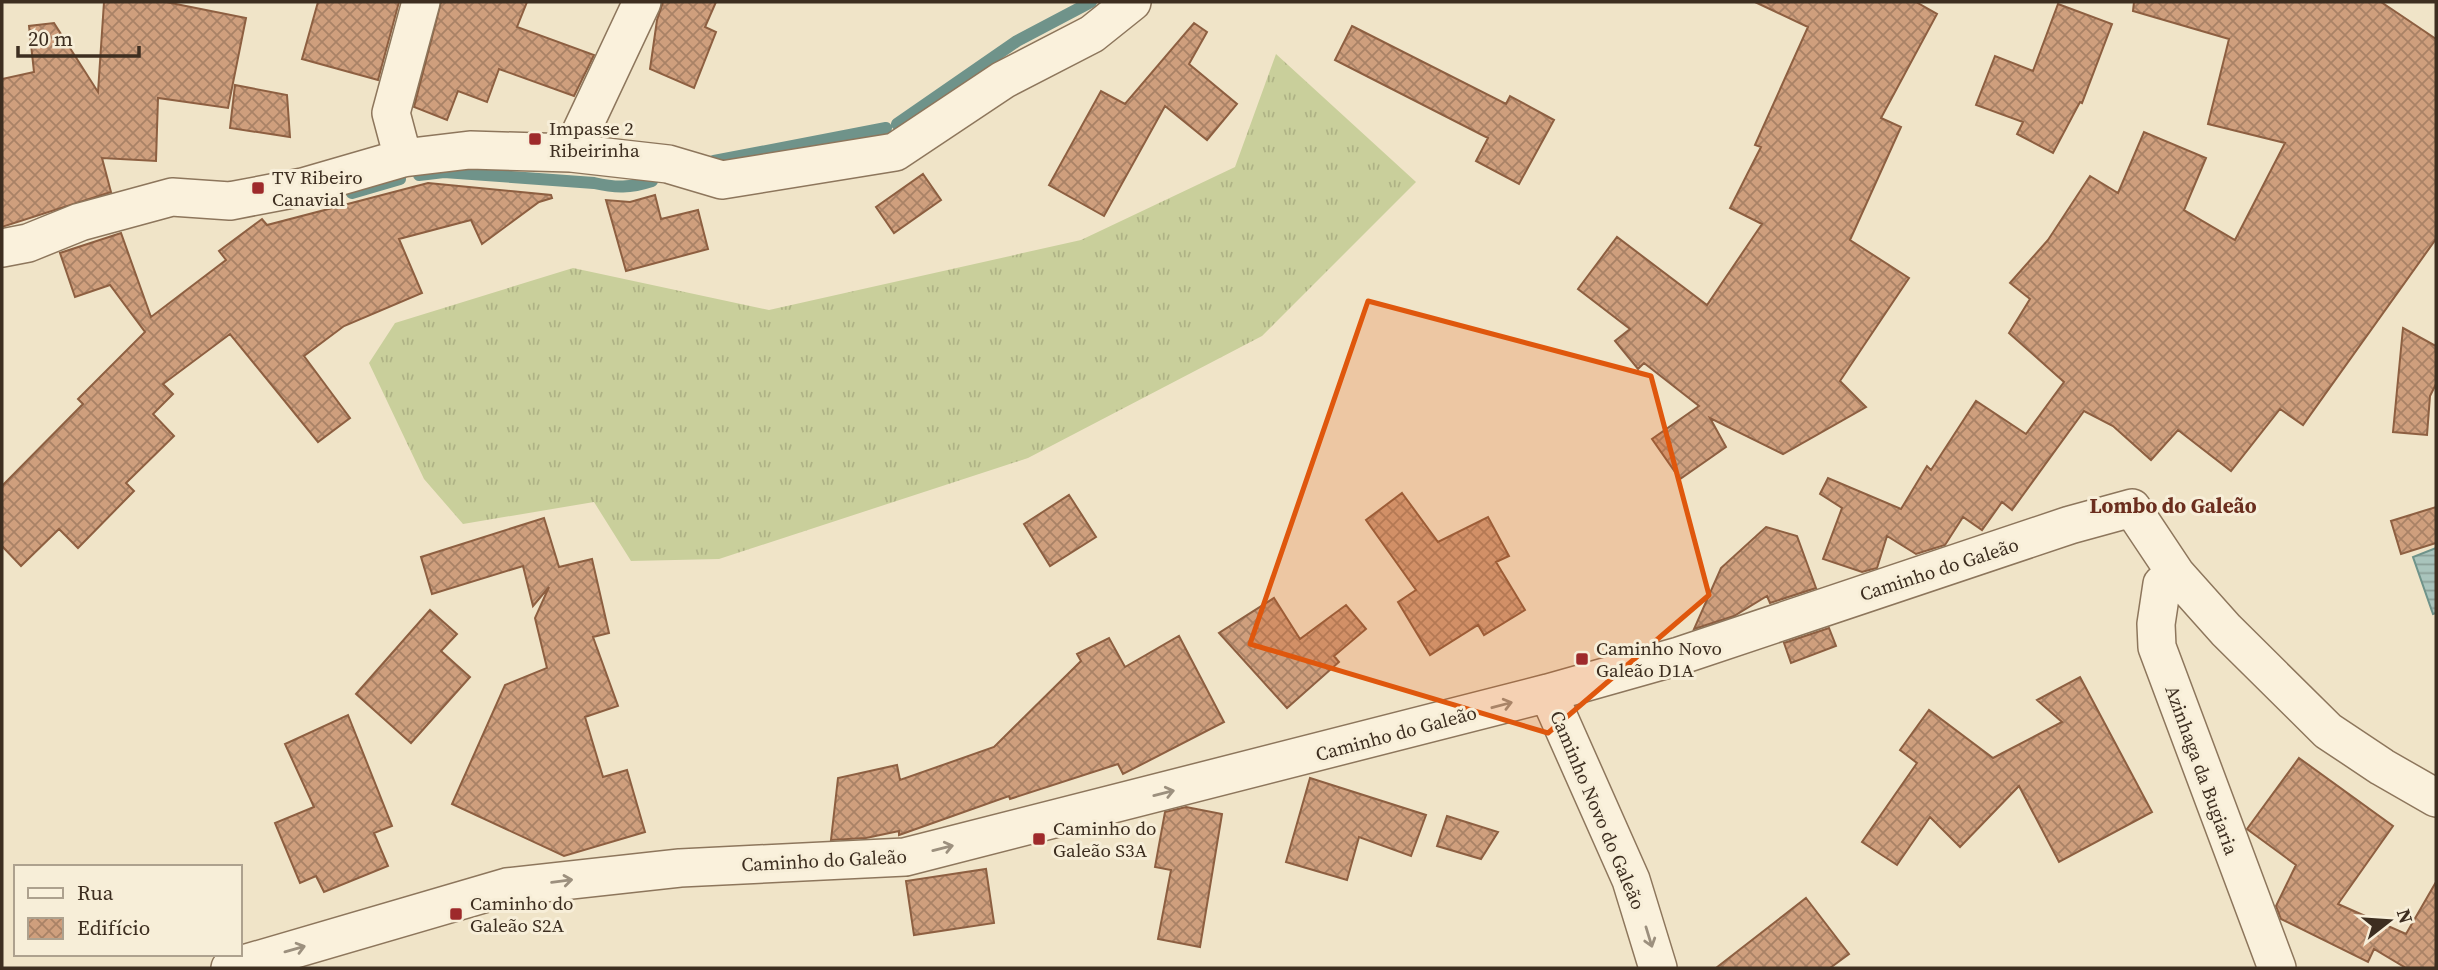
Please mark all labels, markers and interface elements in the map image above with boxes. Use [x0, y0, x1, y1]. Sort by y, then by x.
scale bar [18, 14, 138, 58]
text: 20 m [28, 24, 73, 53]
place label: Impasse 2 Ribeirinha [549, 115, 640, 163]
marker: Impasse 2 Ribeirinha [527, 131, 543, 147]
place label: TV Ribeiro Canavial [272, 164, 363, 212]
marker: TV Ribeiro Canavial [250, 180, 266, 196]
district label: Lombo do Galeão [2089, 491, 2257, 520]
street label: Caminho do Galeão [1856, 531, 2022, 607]
place label: Caminho Novo Galeão D1A [1596, 635, 1722, 683]
marker: Caminho Novo Galeão D1A [1574, 651, 1590, 667]
street label: Azinhaga da Bugiaria [2159, 682, 2245, 859]
one-way arrow [1491, 698, 1513, 711]
street label: Caminho do Galeão [1313, 699, 1479, 767]
street label: Caminho Novo do Galeão [1544, 706, 1652, 914]
one-way arrow [1152, 786, 1175, 799]
place label: Caminho do Galeão S3A [1053, 815, 1156, 863]
marker: Caminho do Galeão S3A [1031, 831, 1047, 847]
one-way arrow [931, 841, 954, 854]
street label: Caminho do Galeão [741, 843, 907, 877]
legend [14, 865, 242, 956]
one-way arrow [551, 874, 573, 887]
text: Rua [77, 878, 114, 907]
north arrow [2354, 886, 2424, 956]
place label: Caminho do Galeão S2A [470, 890, 573, 938]
marker: Caminho do Galeão S2A [448, 906, 464, 922]
text: N [2391, 906, 2420, 927]
text: Edifício [77, 913, 150, 942]
one-way arrow [1643, 926, 1656, 948]
one-way arrow [283, 942, 306, 955]

